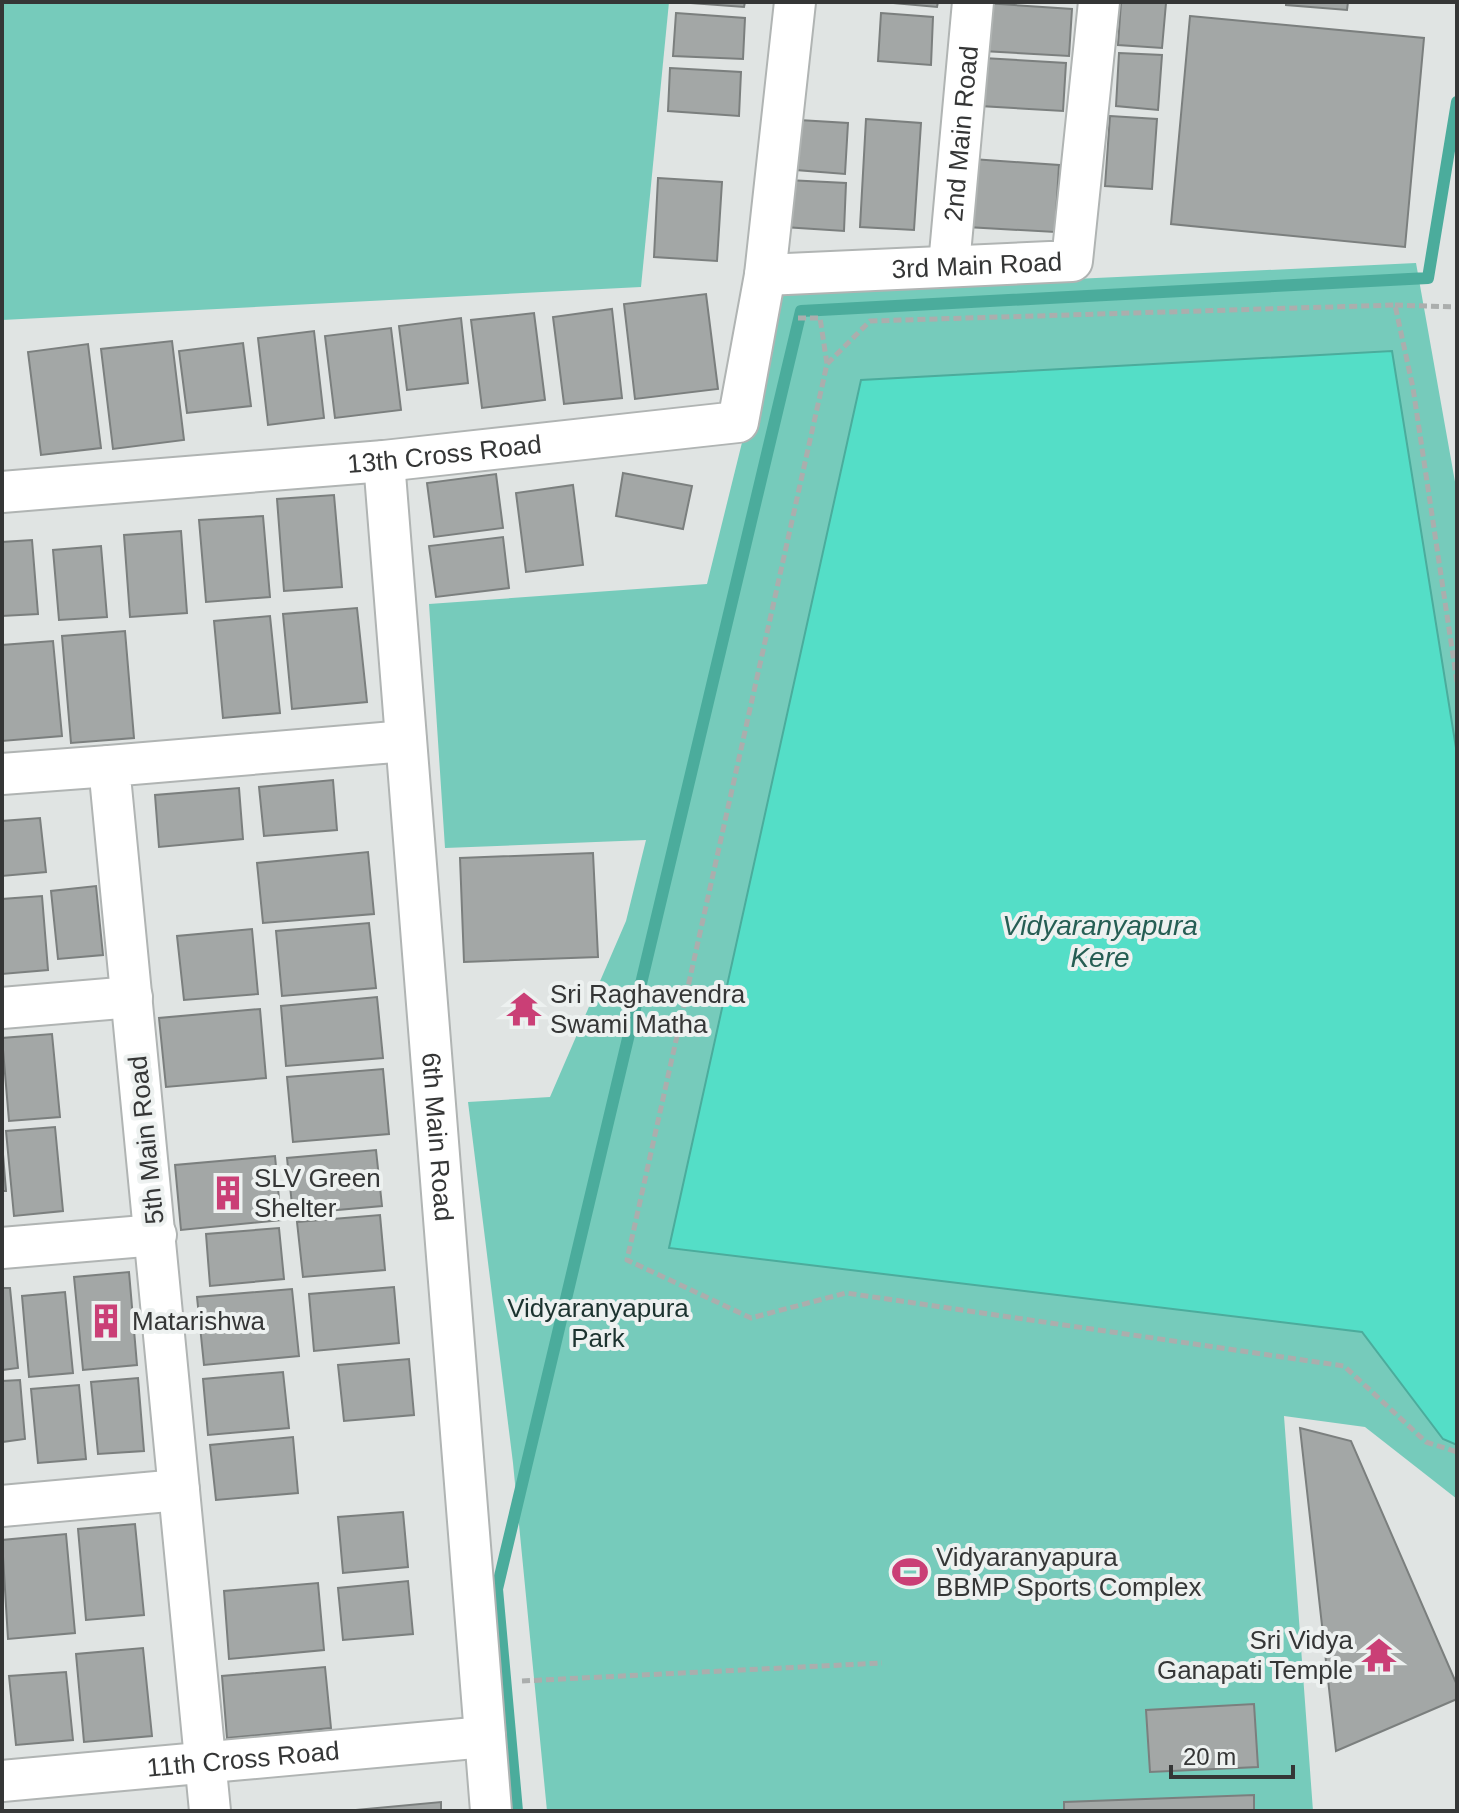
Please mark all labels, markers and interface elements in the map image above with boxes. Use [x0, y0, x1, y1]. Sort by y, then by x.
street label: 2nd Main Road [938, 44, 984, 223]
street label: 3rd Main Road [891, 246, 1063, 284]
street label: 13th Cross Road [346, 429, 543, 479]
water label: Vidyaranyapura Kere [1002, 910, 1198, 973]
place label: Sri Raghavendra Swami Matha [550, 979, 746, 1039]
temple icon: Sri Raghavendra Swami Matha [505, 990, 543, 1028]
street label: 6th Main Road [416, 1051, 459, 1222]
street label: 5th Main Road [122, 1054, 170, 1226]
place label: SLV Green Shelter [254, 1163, 381, 1223]
building icon: SLV Green Shelter [209, 1174, 247, 1212]
park label: Vidyaranyapura Park [507, 1293, 689, 1353]
building icon: Matarishwa [87, 1302, 125, 1340]
place label: Matarishwa [132, 1306, 265, 1336]
place label: Vidyaranyapura BBMP Sports Complex [936, 1542, 1201, 1602]
sports icon: Vidyaranyapura BBMP Sports Complex [891, 1553, 929, 1591]
place label: Sri Vidya Ganapati Temple [1157, 1625, 1354, 1685]
temple icon: Sri Vidya Ganapati Temple [1360, 1636, 1398, 1674]
scale bar [1171, 1729, 1293, 1779]
street label: 11th Cross Road [145, 1735, 341, 1783]
text: 20 m [1183, 1743, 1236, 1770]

